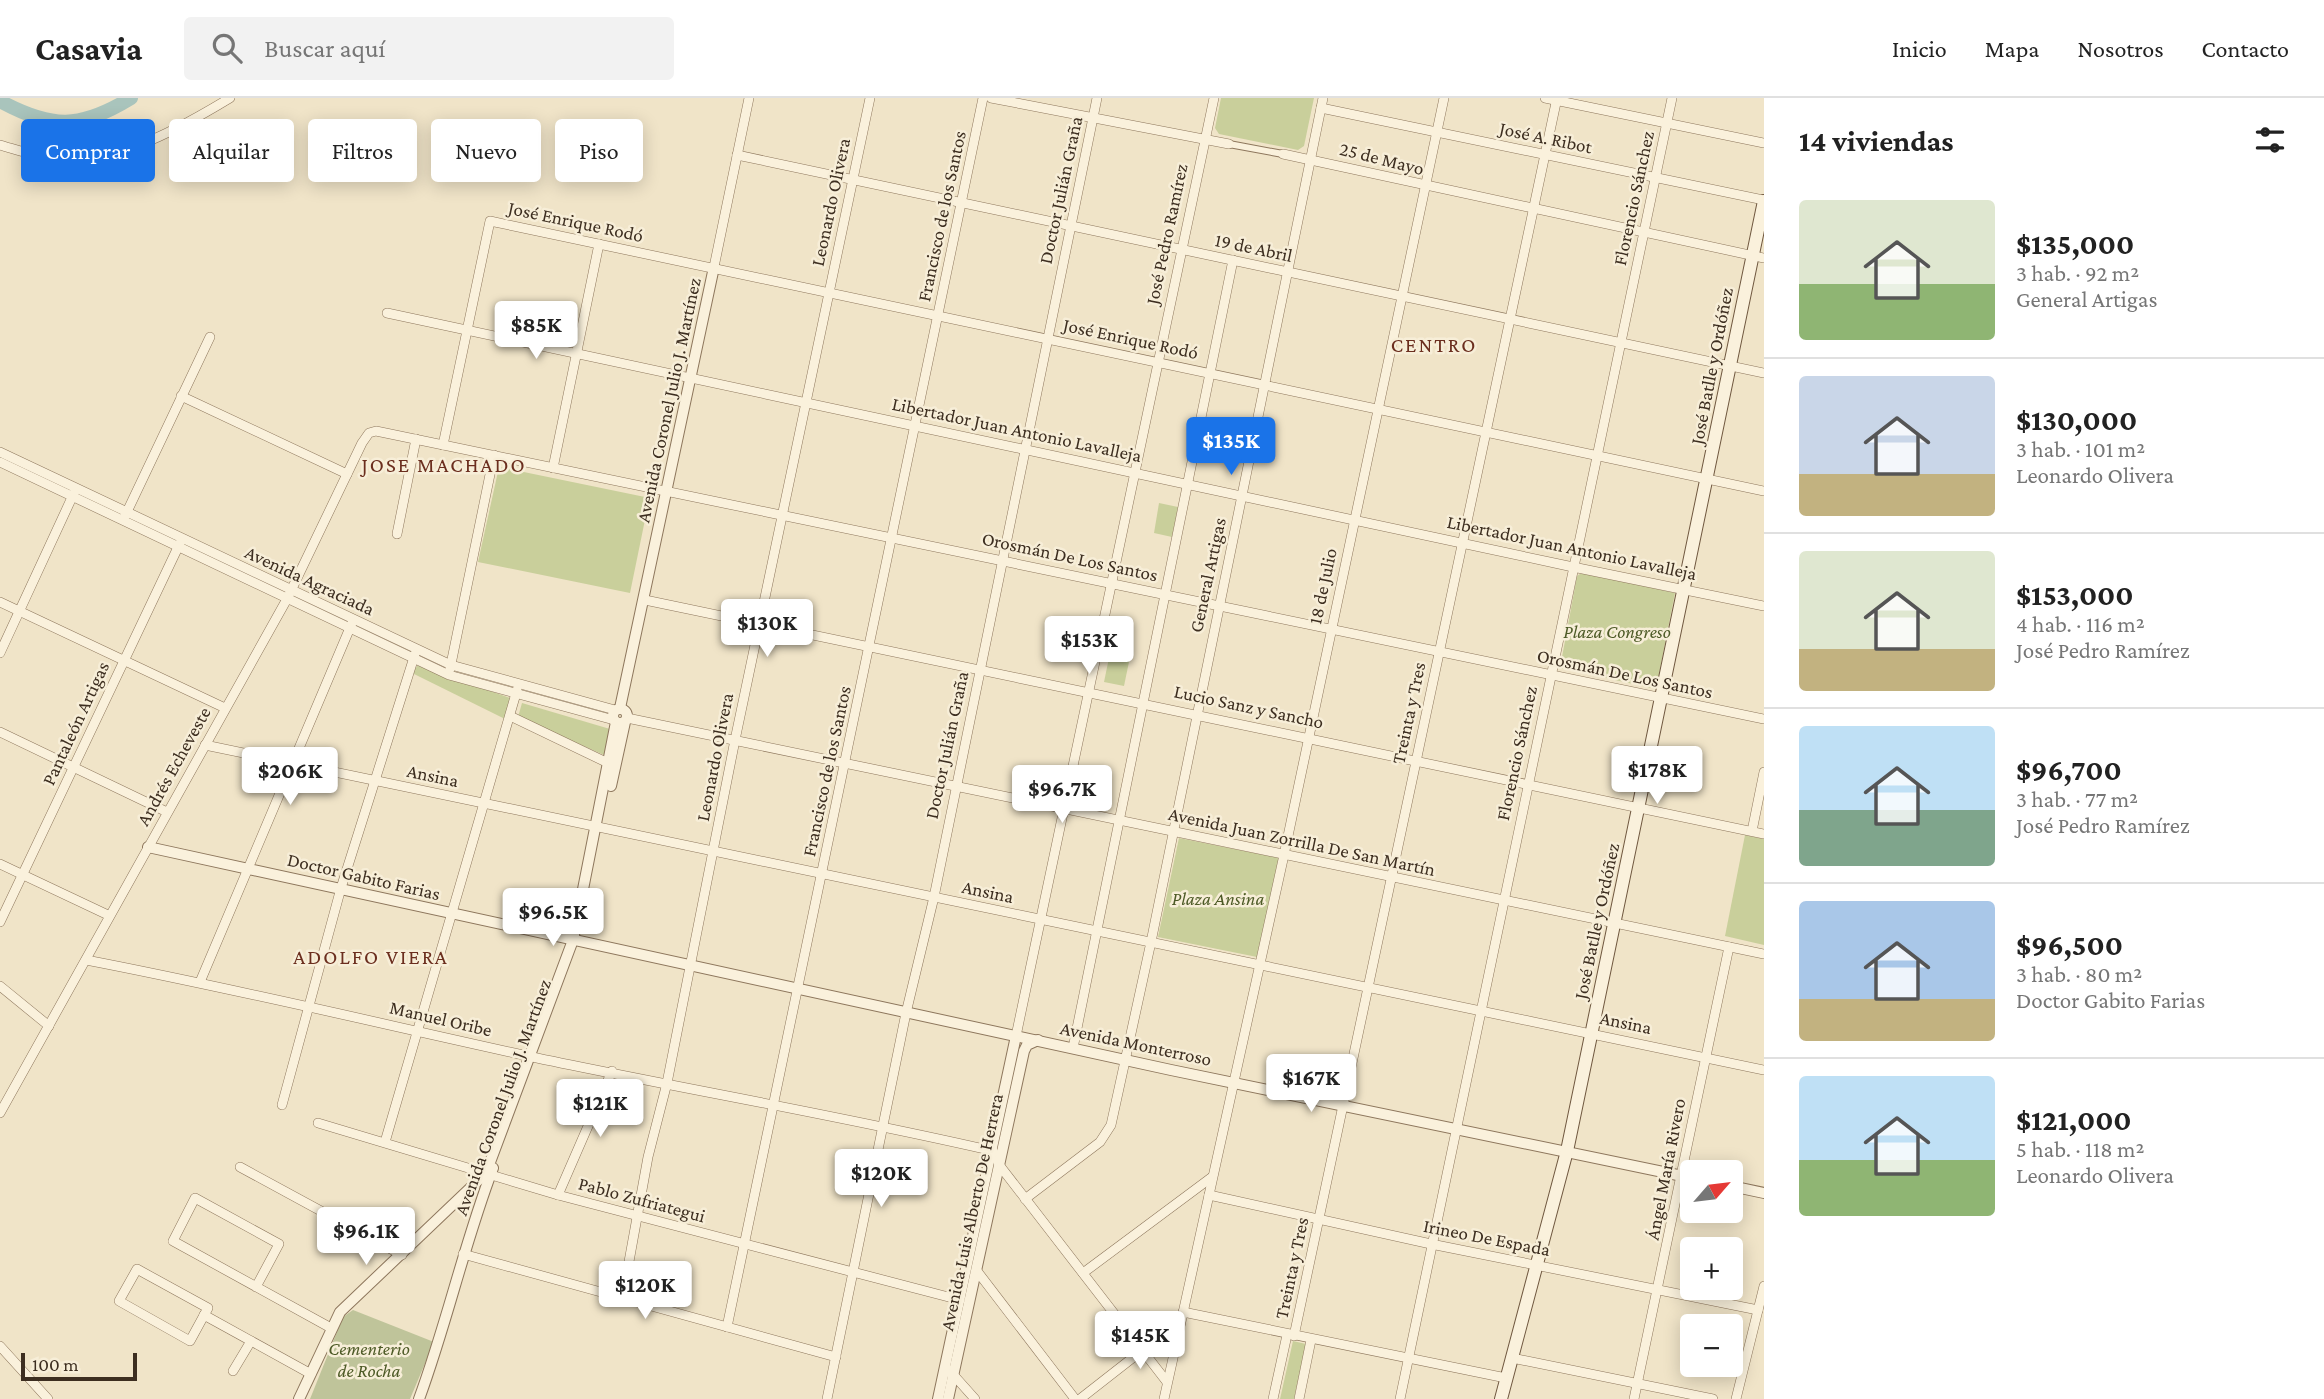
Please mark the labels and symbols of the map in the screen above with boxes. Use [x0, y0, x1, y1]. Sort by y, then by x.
street label: Doctor Julián Graña [1035, 114, 1086, 266]
street label: José A. Ribot [1496, 117, 1595, 158]
street label: Francisco de los Santos [913, 129, 970, 303]
street label: Florencio Sánchez [1609, 129, 1658, 267]
street label: Leonardo Olivera [807, 136, 854, 268]
street label: 25 de Mayo [1338, 138, 1426, 179]
street label: José Pedro Ramírez [1141, 162, 1192, 308]
street label: José Enrique Rodó [504, 197, 645, 246]
street label: 19 de Abril [1213, 229, 1295, 266]
street label: Avenida Coronel Julio J. Martínez [632, 276, 705, 524]
street label: José Batlle y Ordóñez [1686, 286, 1737, 448]
pin: $85K [495, 302, 577, 361]
street label: José Enrique Rodó [1059, 314, 1200, 363]
district label: CENTRO [1391, 333, 1477, 357]
street label: Libertador Juan Antonio Lavalleja [890, 393, 1144, 467]
pin: $135K [1182, 418, 1280, 477]
district label: JOSE MACHADO [359, 453, 527, 477]
street label: Libertador Juan Antonio Lavalleja [1445, 511, 1699, 585]
street label: General Artigas [1185, 516, 1230, 634]
street label: Orosmán De Los Santos [980, 528, 1160, 585]
street label: Avenida Agraciada [242, 541, 378, 620]
street label: 18 de Julio [1304, 546, 1341, 626]
pin: $130K [718, 600, 816, 659]
pin: $153K [1040, 616, 1138, 676]
park label: Plaza Congreso [1563, 621, 1671, 642]
street label: Orosmán De Los Santos [1535, 645, 1715, 702]
street label: Pantaleón Artigas [38, 658, 113, 788]
street label: Treinta y Tres [1387, 660, 1430, 766]
street label: Doctor Julián Graña [921, 669, 972, 821]
street label: Lucio Sanz y Sancho [1172, 680, 1326, 733]
street label: Francisco de los Santos [798, 684, 855, 858]
street label: Florencio Sánchez [1492, 684, 1541, 822]
street label: Leonardo Olivera [692, 691, 737, 823]
street label: Andrés Echeveste [132, 703, 215, 829]
pin: $178K [1608, 746, 1706, 806]
pin: $206K [241, 748, 339, 807]
street label: Ansina [405, 760, 461, 791]
pin: $96.7K [1005, 766, 1119, 825]
street label: Avenida Juan Zorrilla De San Martín [1167, 803, 1437, 880]
street label: José Batlle y Ordóñez [1569, 841, 1623, 1003]
street label: Doctor Gabito Farias [285, 849, 442, 904]
street label: Ansina [960, 876, 1016, 907]
pin: $96.5K [496, 888, 610, 948]
park label: Plaza Ansina [1172, 888, 1264, 909]
district label: ADOLFO VIERA [293, 945, 449, 969]
street label: Avenida Coronel Julio J. Martínez [450, 976, 555, 1218]
street label: Manuel Oribe [388, 997, 494, 1040]
street label: Ansina [1598, 1007, 1654, 1038]
street label: Avenida Monterroso [1058, 1017, 1213, 1070]
pin: $167K [1262, 1054, 1360, 1114]
pin: $121K [551, 1080, 649, 1139]
street label: Avenida Luis Alberto De Herrera [936, 1091, 1007, 1333]
street label: Ángel María Rivero [1641, 1096, 1690, 1242]
pin: $120K [832, 1150, 930, 1209]
north arrow [1680, 1160, 1743, 1223]
street label: Pablo Zufriategui [576, 1172, 708, 1227]
pin: $96.1K [309, 1208, 423, 1267]
street label: Treinta y Tres [1270, 1215, 1313, 1321]
street label: Irineo De Espada [1422, 1215, 1552, 1260]
pin: $120K [596, 1262, 694, 1321]
pin: $145K [1091, 1312, 1189, 1371]
park label: Cementerio de Rocha [328, 1338, 410, 1381]
scale bar [21, 1350, 136, 1382]

